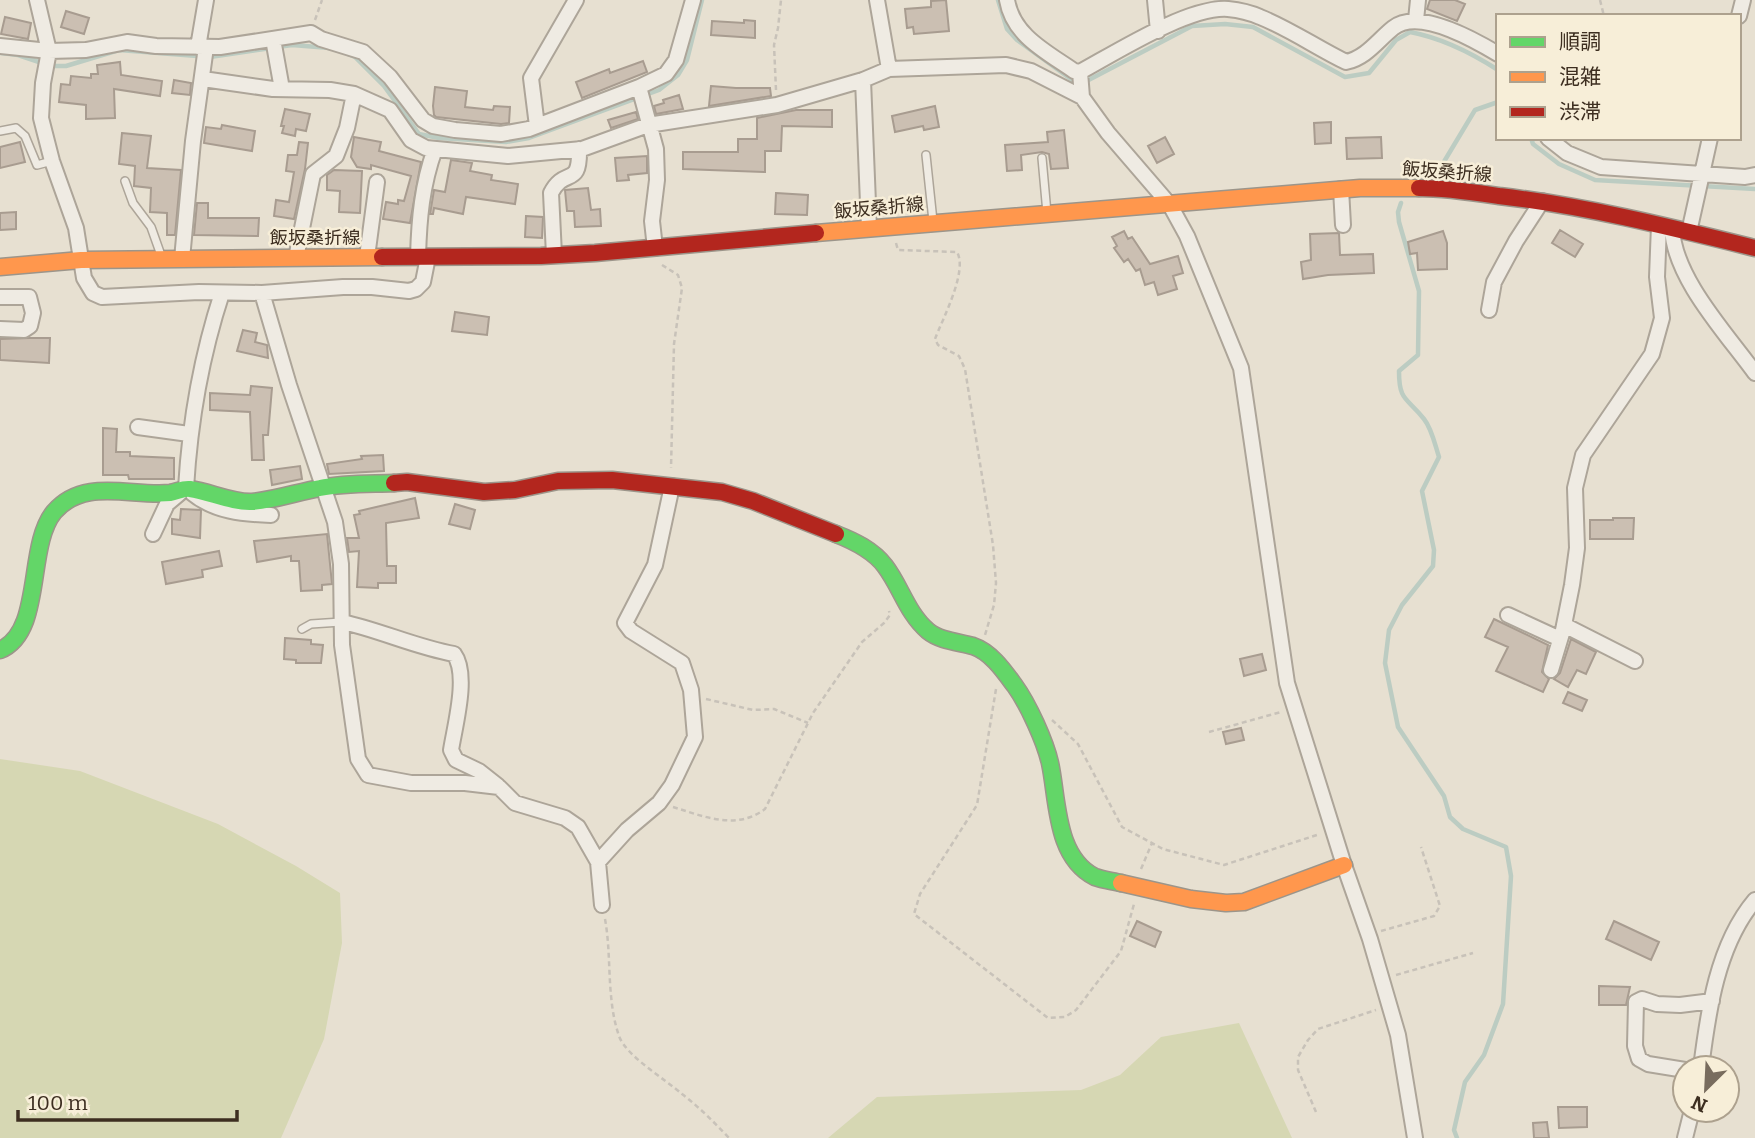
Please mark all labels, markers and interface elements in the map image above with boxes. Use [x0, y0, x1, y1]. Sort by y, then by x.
legend [1496, 14, 1741, 140]
text: 順調 [1559, 29, 1601, 55]
text: 混雑 [1559, 64, 1601, 90]
text: 渋滞 [1559, 99, 1601, 125]
street label: 飯坂桑折線 [1401, 158, 1493, 186]
street label: 飯坂桑折線 [833, 193, 925, 223]
street label: 飯坂桑折線 [270, 227, 360, 249]
north arrow [1671, 1054, 1741, 1124]
scale bar [18, 1078, 236, 1122]
text: 100 m [28, 1090, 88, 1116]
text: N [1688, 1090, 1711, 1118]

